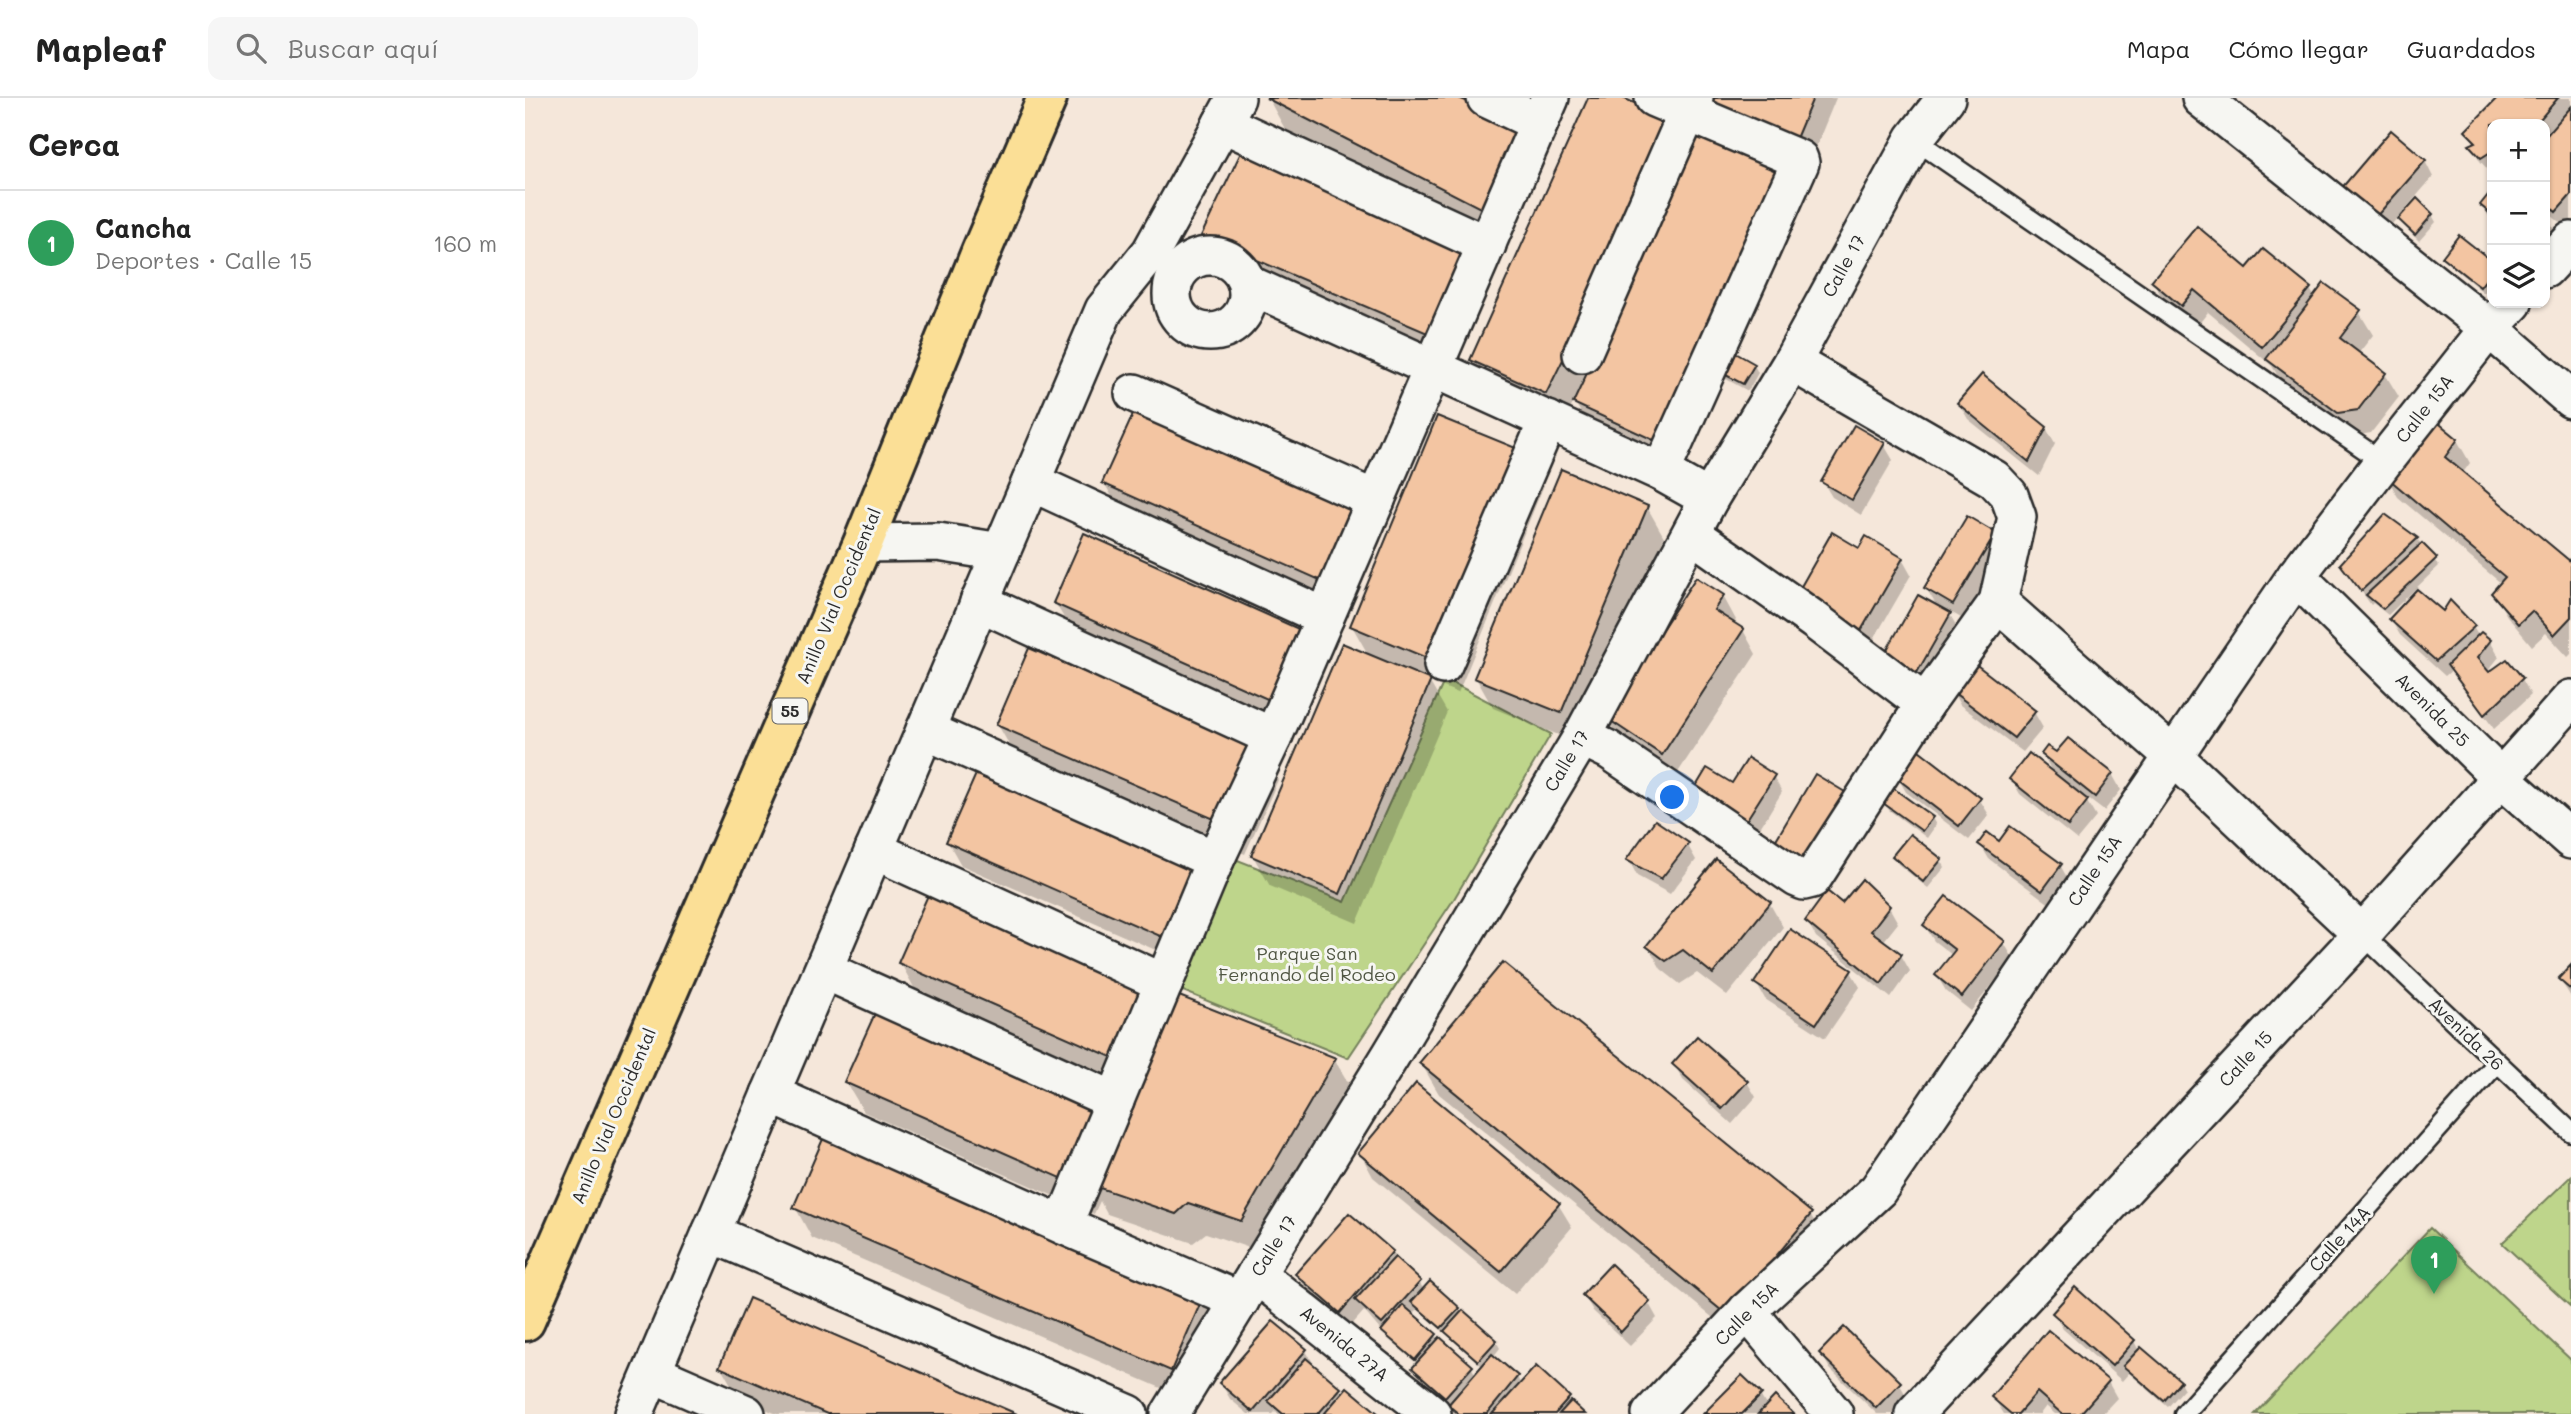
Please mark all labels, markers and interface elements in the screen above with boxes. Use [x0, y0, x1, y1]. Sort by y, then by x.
search box [208, 17, 698, 80]
text: Mapleaf [35, 27, 166, 70]
icon: search [232, 29, 270, 67]
text: Buscar aquí [288, 31, 439, 65]
text: Mapa [2127, 33, 2191, 64]
text: Cómo llegar [2229, 33, 2369, 64]
text: Guardados [2407, 33, 2536, 64]
map controls [2487, 119, 2550, 308]
button: + [2487, 119, 2550, 182]
text: Cerca [28, 124, 120, 164]
button: − [2487, 182, 2550, 245]
text: Cancha [95, 211, 192, 245]
text: 1 [46, 228, 56, 258]
text: 160 m [433, 228, 497, 258]
street label: Calle 17 [1816, 230, 1870, 301]
text: Deportes · Calle 15 [95, 245, 312, 275]
button: layers [2487, 245, 2550, 308]
street label: Calle 15A [2390, 369, 2459, 448]
street label: Anillo Vial Occidental [790, 504, 886, 687]
street label: Avenida 25 [2390, 667, 2475, 752]
road number: 55 [772, 698, 807, 724]
street label: Calle 17 [1538, 725, 1594, 796]
your location [1655, 780, 1689, 814]
street label: Calle 15A [2062, 830, 2127, 911]
park label: Parque San Fernando del Rodeo [1218, 941, 1396, 986]
street label: Avenida 26 [2424, 991, 2510, 1075]
street label: Anillo Vial Occidental [565, 1024, 661, 1207]
street label: Calle 15 [2213, 1025, 2277, 1092]
street label: Calle 14A [2303, 1200, 2375, 1276]
street label: Calle 17 [1245, 1210, 1301, 1281]
pin: 1 [2411, 1236, 2457, 1294]
street label: Calle 15A [1709, 1276, 1783, 1350]
street label: Avenida 27A [1295, 1300, 1394, 1386]

